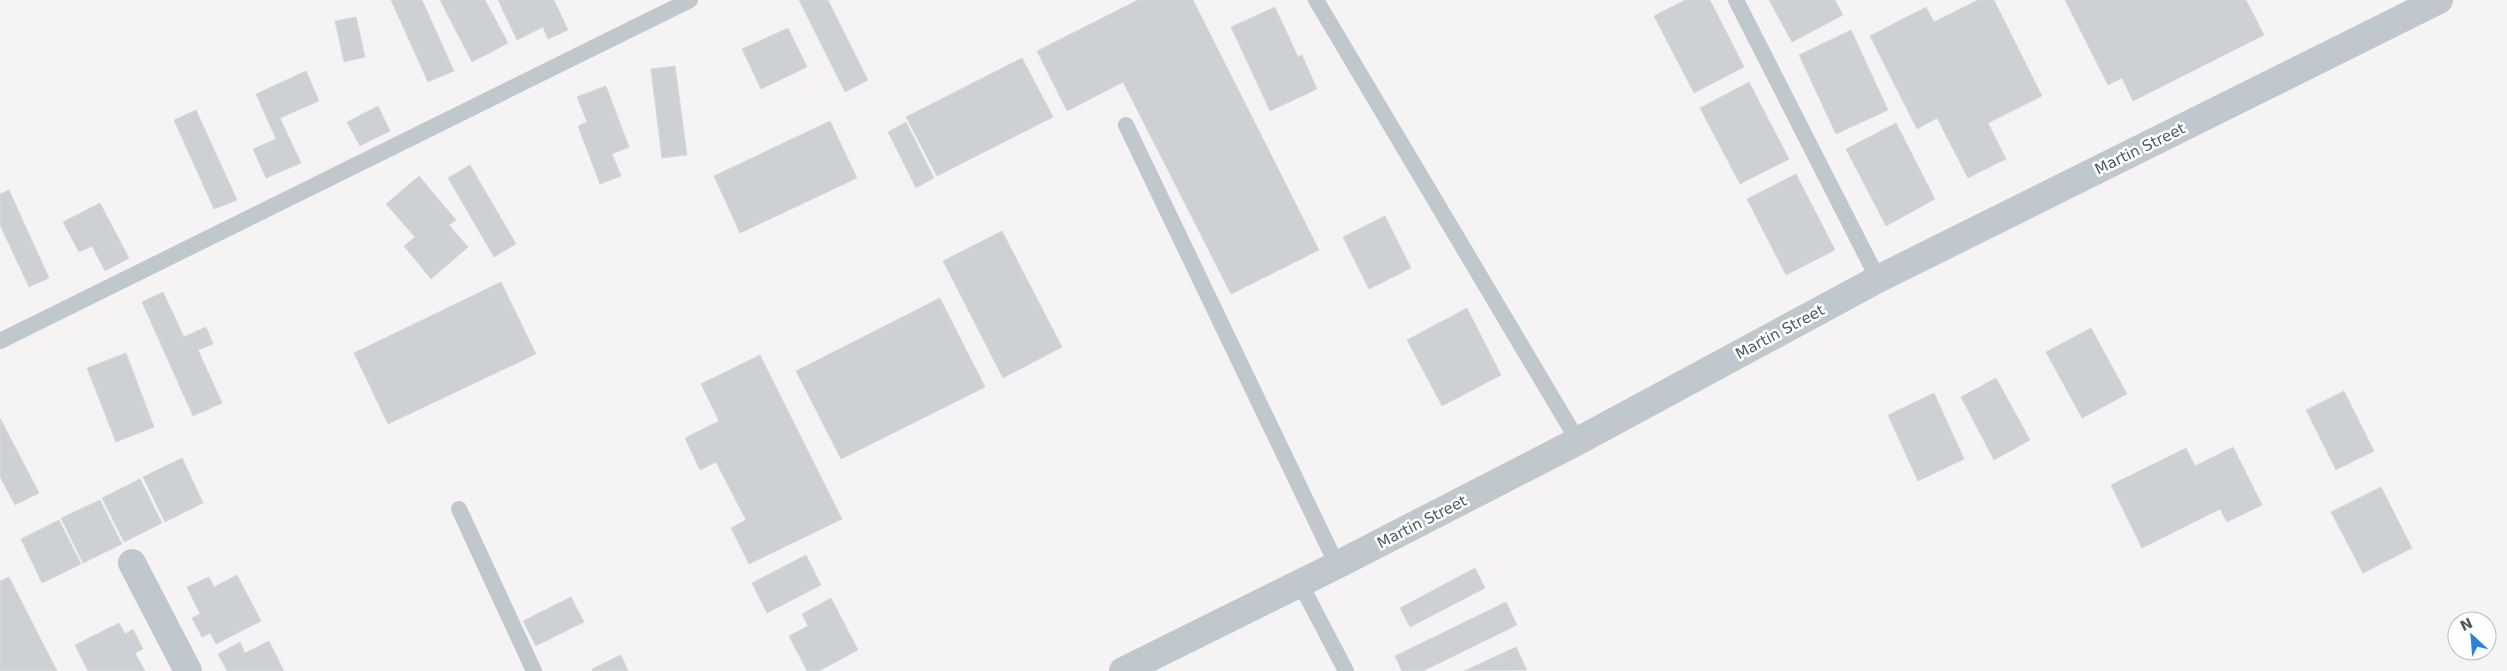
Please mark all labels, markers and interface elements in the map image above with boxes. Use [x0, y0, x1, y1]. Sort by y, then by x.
street label: Martin Street [2092, 119, 2188, 179]
street label: Martin Street [1732, 301, 1828, 363]
street label: Martin Street [1374, 492, 1470, 552]
north arrow [2447, 611, 2497, 661]
text: N [2458, 615, 2475, 634]

